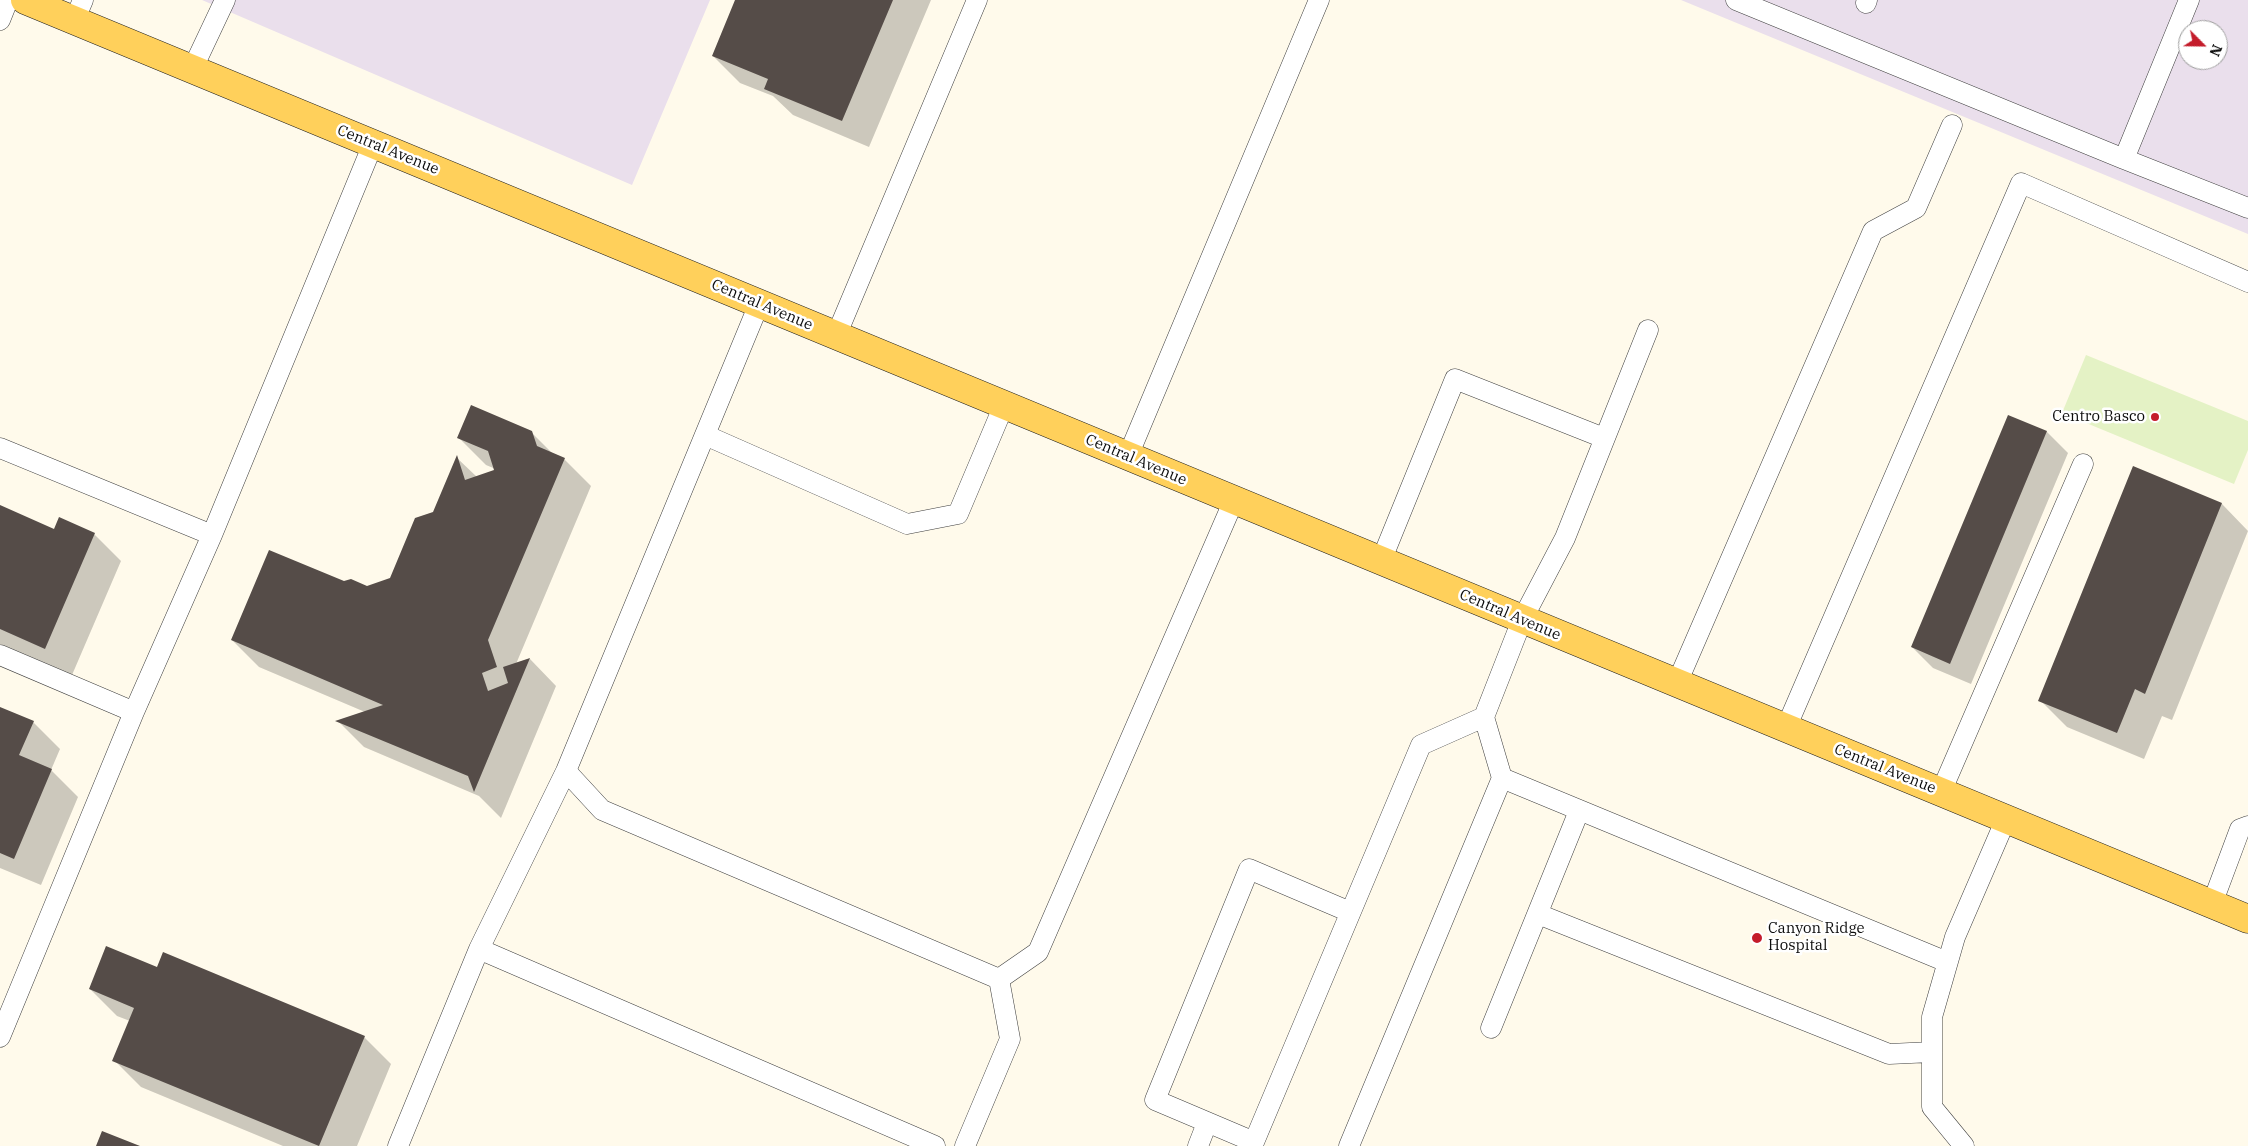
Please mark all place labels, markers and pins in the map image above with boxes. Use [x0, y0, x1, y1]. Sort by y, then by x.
place label: Centro Basco [2052, 408, 2145, 426]
marker: Centro Basco [2149, 411, 2161, 423]
place label: Canyon Ridge Hospital [1768, 920, 1865, 955]
marker: Canyon Ridge Hospital [1750, 931, 1764, 945]

